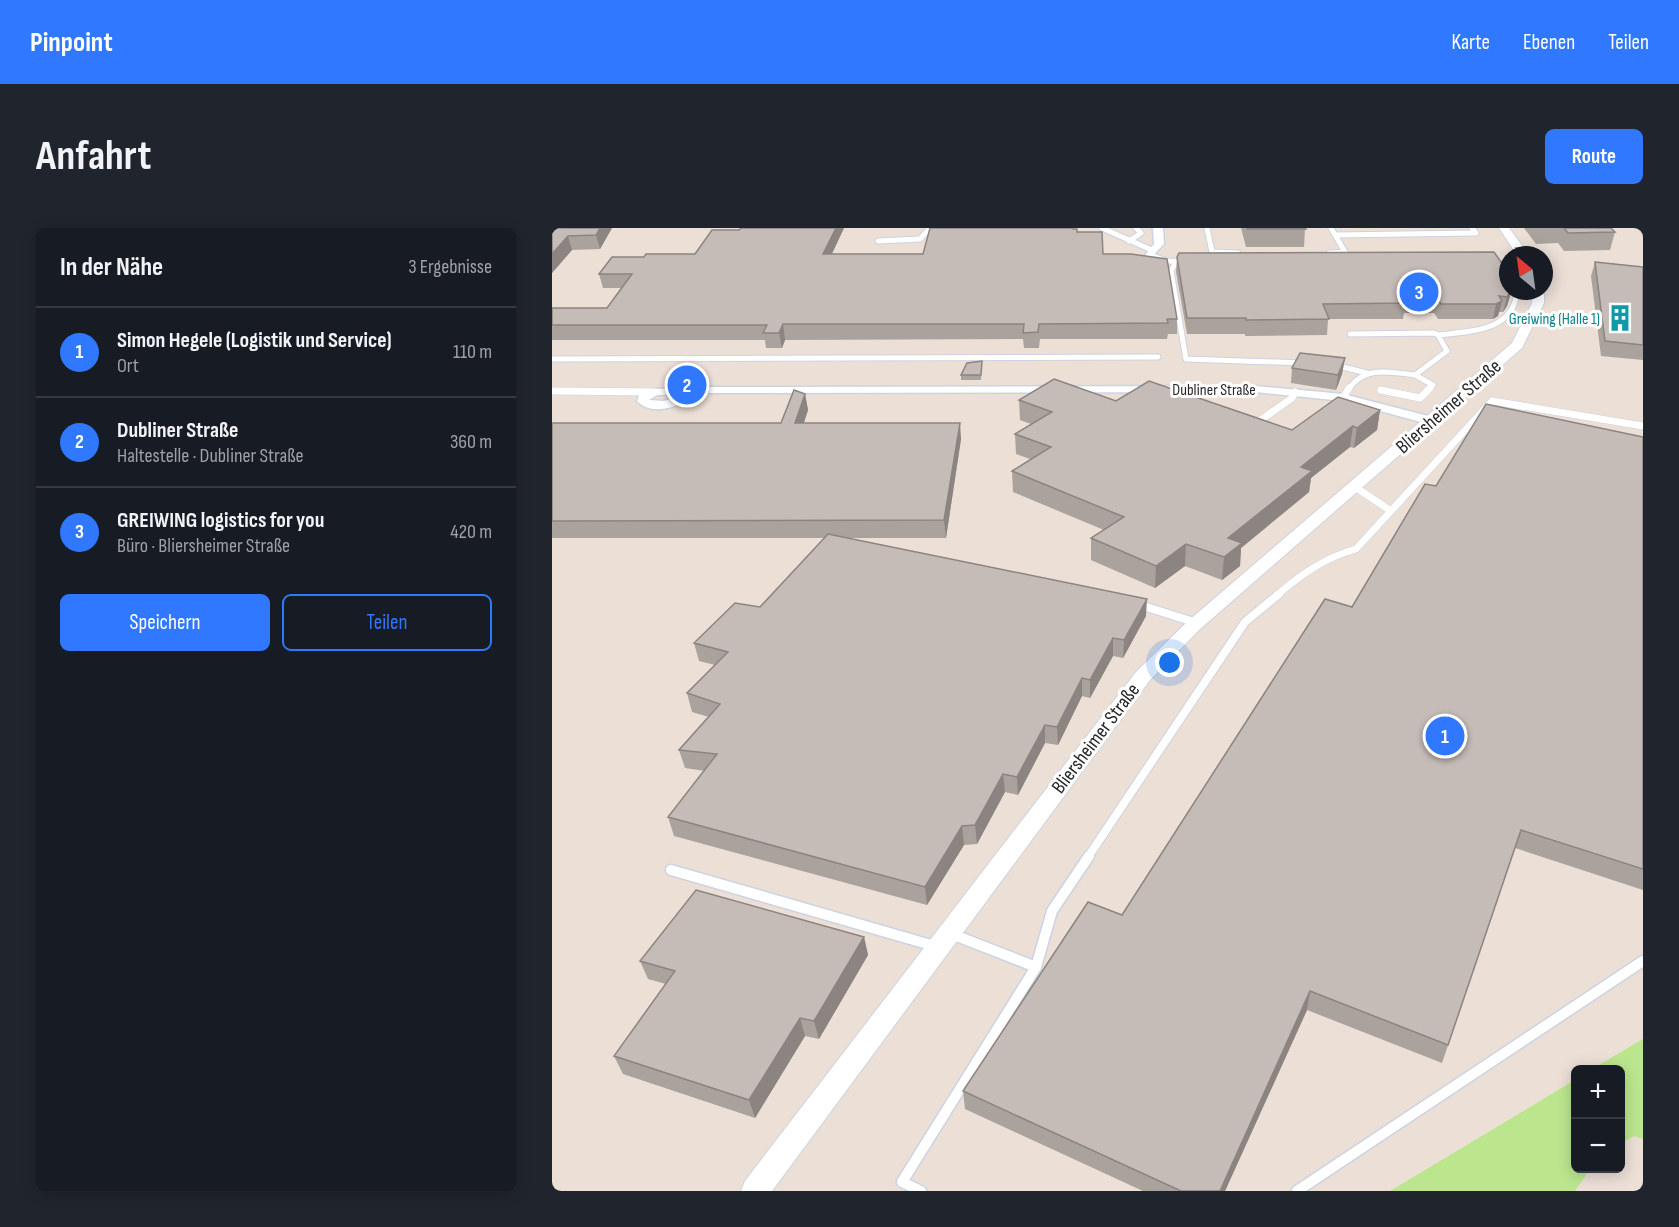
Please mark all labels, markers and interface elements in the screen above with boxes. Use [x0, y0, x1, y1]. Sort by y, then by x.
text: Pinpoint [30, 26, 113, 59]
text: Karte [1452, 30, 1490, 55]
text: Ebenen [1523, 30, 1575, 55]
text: Teilen [1608, 30, 1649, 55]
button: Route [1545, 129, 1643, 184]
text: Anfahrt [36, 131, 151, 182]
north arrow [1499, 246, 1553, 300]
text: In der Nähe [60, 252, 163, 283]
text: 3 Ergebnisse [408, 255, 492, 279]
pin: 3 [1400, 270, 1438, 314]
building icon: Greiwing (Halle 1) [1605, 303, 1635, 333]
place label: Greiwing (Halle 1) [1509, 310, 1600, 329]
text: Simon Hegele (Logistik und Service) [117, 327, 392, 354]
text: 1 [76, 340, 83, 364]
text: 110 m [453, 340, 492, 364]
text: Ort [117, 354, 139, 378]
street label: Bliersheimer Straße [1391, 354, 1506, 459]
pin: 2 [668, 362, 706, 408]
street label: Dubliner Straße [1172, 381, 1256, 400]
text: Dubliner Straße [117, 417, 238, 444]
text: 2 [75, 430, 84, 454]
text: 360 m [450, 430, 492, 454]
text: Haltestelle · Dubliner Straße [117, 444, 304, 468]
text: GREIWING logistics for you [117, 507, 324, 534]
text: 3 [75, 520, 84, 544]
text: 420 m [450, 520, 492, 544]
text: Büro · Bliersheimer Straße [117, 534, 290, 558]
button: Speichern [60, 594, 270, 651]
button: Teilen [282, 594, 492, 651]
your location [1155, 648, 1184, 677]
street label: Bliersheimer Straße [1047, 679, 1145, 798]
pin: 1 [1426, 714, 1464, 758]
map controls [1571, 1065, 1625, 1173]
button: + [1571, 1065, 1625, 1119]
button: − [1571, 1119, 1625, 1173]

